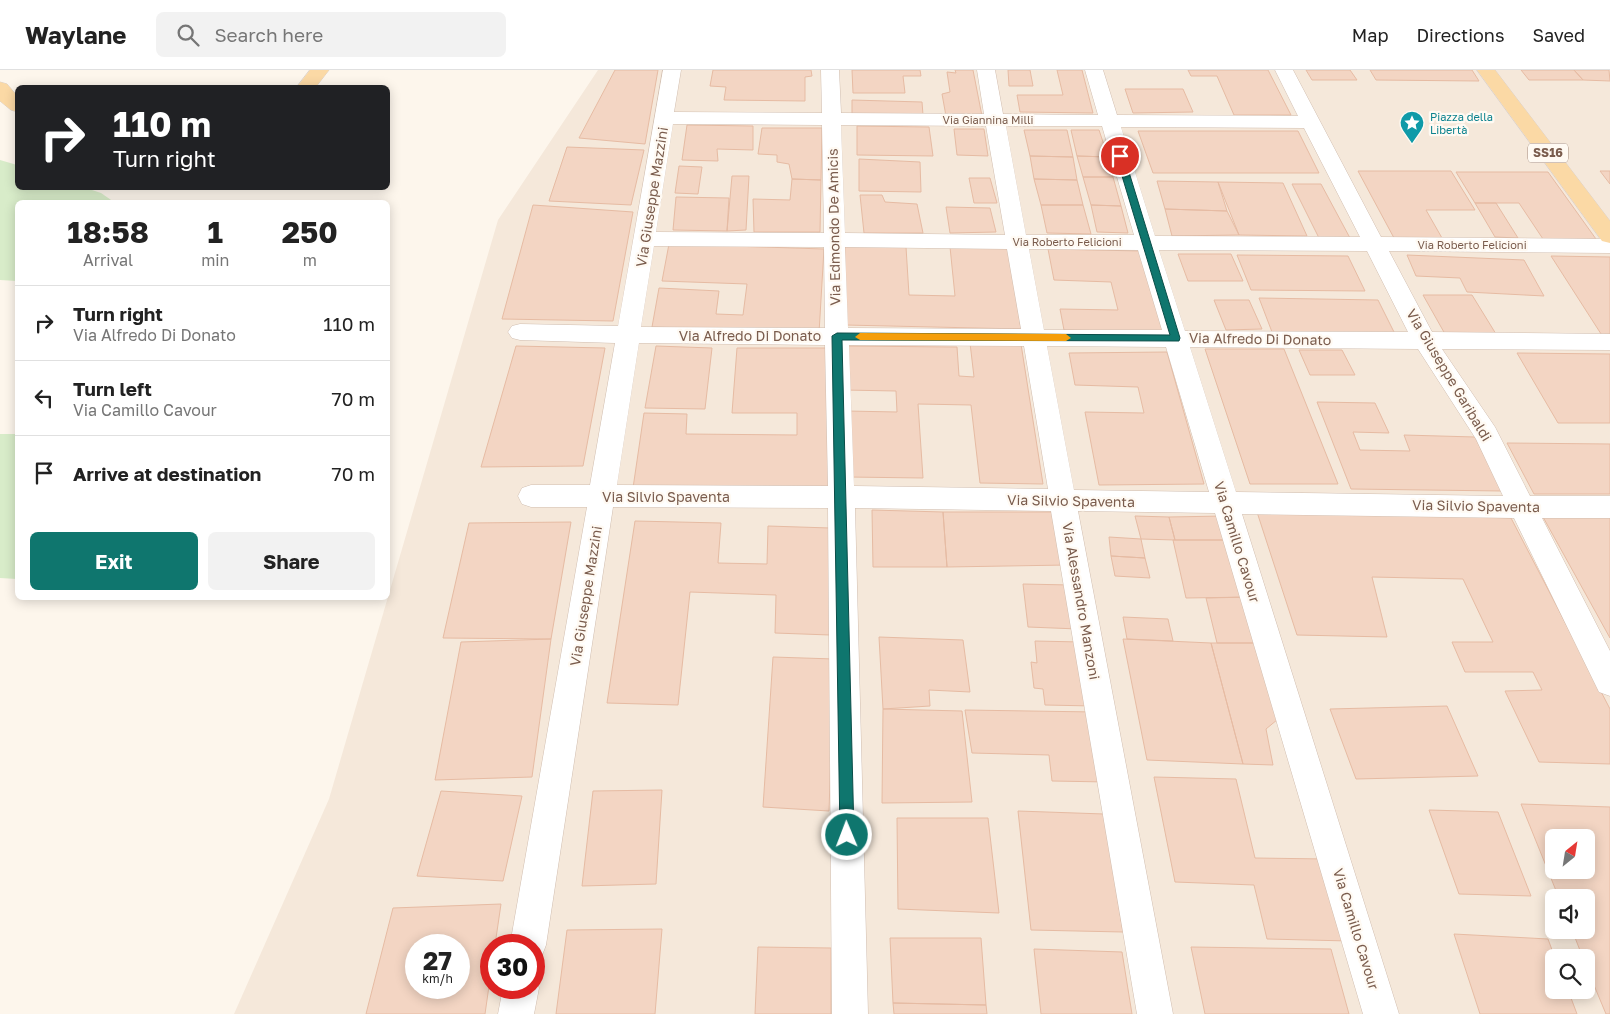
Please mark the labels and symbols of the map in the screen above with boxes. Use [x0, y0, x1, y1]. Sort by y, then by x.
place icon: Piazza della Libertà [1399, 110, 1425, 144]
place label: Piazza della Libertà [1430, 110, 1493, 136]
street label: Via Giannina Milli [943, 113, 1033, 126]
street label: Via Giuseppe Mazzini [632, 126, 671, 268]
pin [1099, 135, 1141, 177]
road number: SS16 [1528, 144, 1568, 162]
street label: Via Edmondo De Amicis [824, 148, 843, 306]
street label: Via Roberto Felicioni [1012, 235, 1122, 248]
street label: Via Roberto Felicioni [1417, 238, 1527, 251]
street label: Via Giuseppe Garibaldi [1403, 306, 1496, 444]
street label: Via Alfredo Di Donato [679, 327, 821, 344]
street label: Via Alfredo Di Donato [1189, 329, 1331, 348]
street label: Via Camillo Cavour [1211, 479, 1264, 605]
street label: Via Silvio Spaventa [602, 488, 730, 505]
street label: Via Silvio Spaventa [1007, 491, 1135, 510]
street label: Via Silvio Spaventa [1412, 496, 1540, 515]
street label: Via Alessandro Manzoni [1059, 521, 1104, 681]
street label: Via Giuseppe Mazzini [566, 525, 605, 667]
position arrow [820, 808, 872, 860]
north arrow [1545, 829, 1595, 879]
street label: Via Camillo Cavour [1330, 866, 1383, 992]
speed limit sign: 30 [480, 934, 545, 999]

